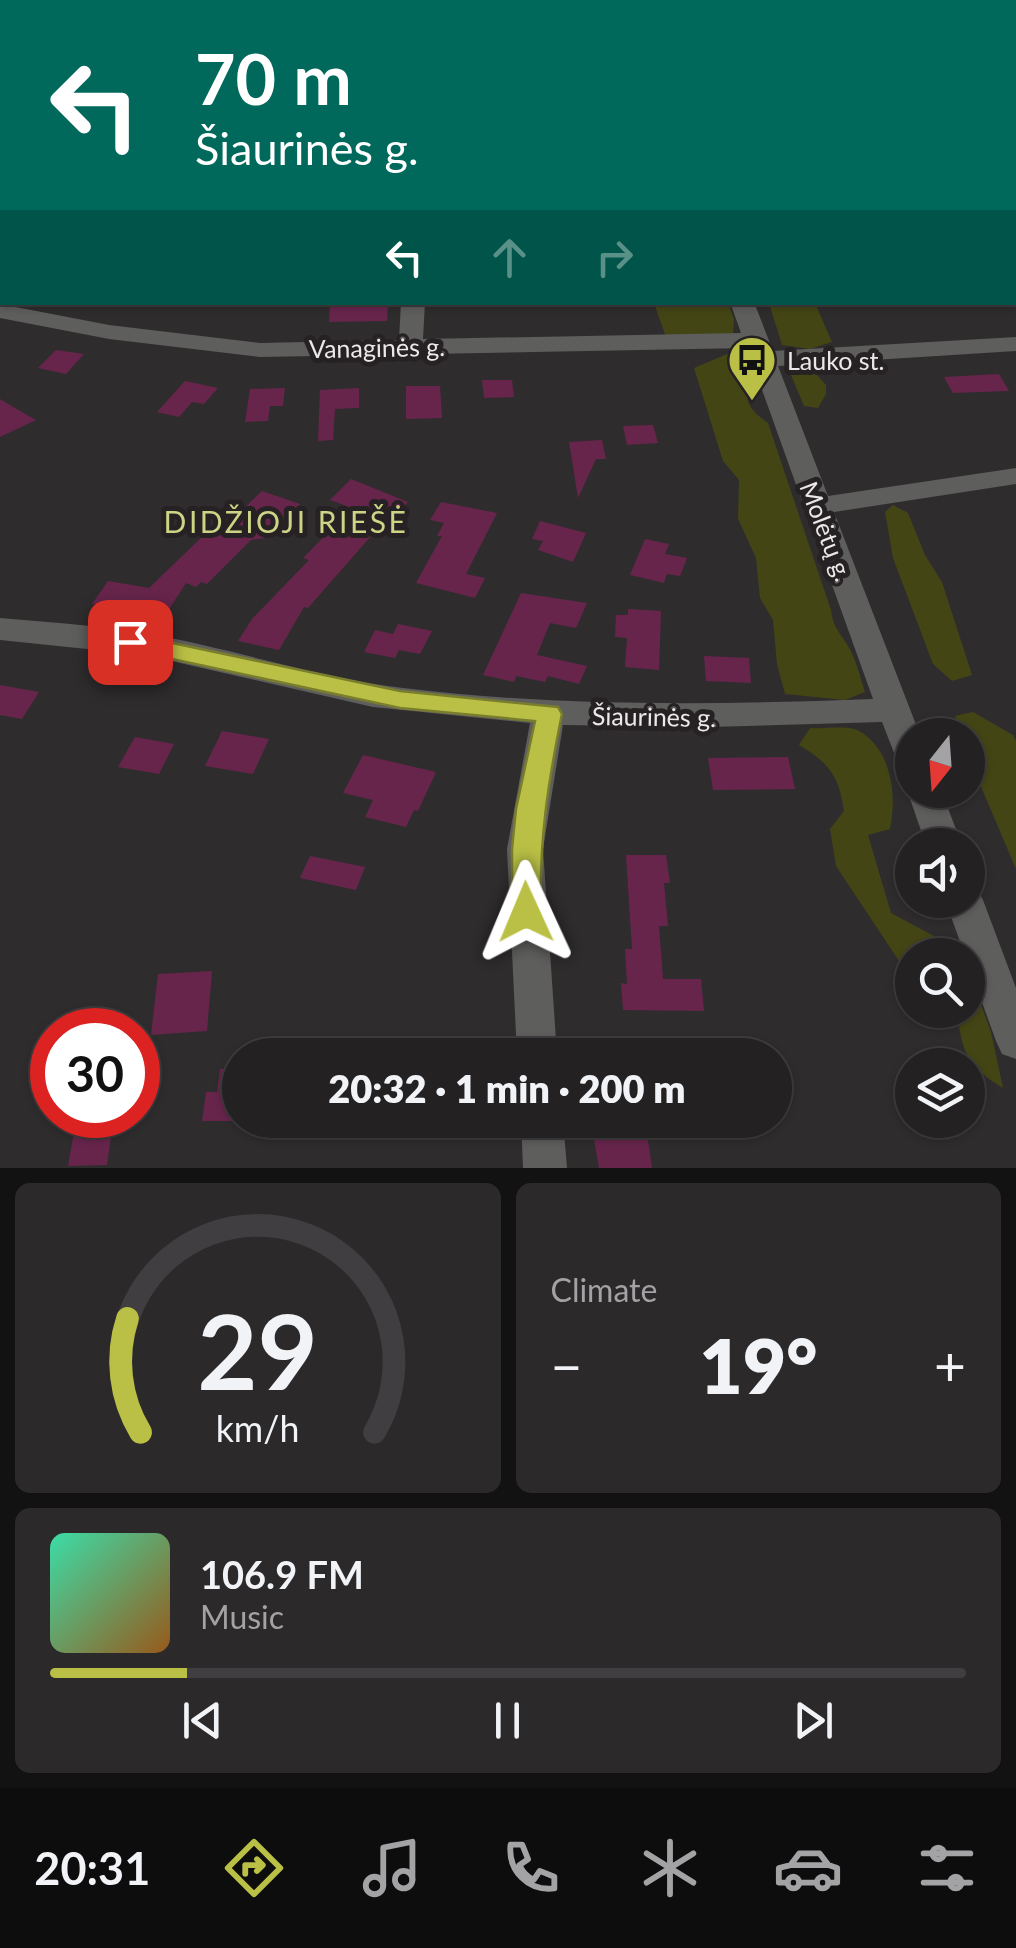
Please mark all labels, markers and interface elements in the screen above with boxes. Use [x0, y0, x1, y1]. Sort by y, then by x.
text: 70 m [195, 36, 352, 120]
icon: left [30, 40, 160, 170]
text: Šiaurinės g. [195, 121, 419, 175]
icon: left [377, 230, 432, 285]
icon: ahead [482, 230, 537, 285]
icon: right [587, 230, 642, 285]
street label: Vanaginės g. [309, 331, 445, 363]
bus stop icon: Lauko st. [726, 334, 778, 402]
place label: Lauko st. [787, 345, 884, 375]
street label: Molėtų g. [794, 477, 860, 585]
district label: DIDŽIOJI RIEŠĖ [164, 503, 408, 539]
pin [88, 600, 173, 685]
icon: arrive [103, 615, 158, 670]
street label: Šiaurinės g. [592, 700, 716, 732]
north arrow [895, 718, 985, 808]
map controls [895, 718, 985, 1138]
button: sound [895, 828, 985, 918]
position arrow [474, 860, 578, 964]
button: search [895, 938, 985, 1028]
speed limit sign: 30 [30, 1008, 160, 1138]
button: layers [895, 1048, 985, 1138]
text: 20:32 · 1 min · 200 m [328, 1065, 686, 1111]
text: Climate [551, 1270, 657, 1309]
text: 29 [197, 1287, 318, 1412]
text: 19° [699, 1320, 817, 1410]
text: − [551, 1332, 582, 1398]
text: + [934, 1332, 966, 1398]
text: km/h [216, 1407, 300, 1450]
text: 106.9 FM [200, 1551, 364, 1597]
text: Music [200, 1597, 284, 1636]
icon: previous [175, 1693, 230, 1748]
icon: pause [480, 1693, 535, 1748]
icon: next [786, 1693, 841, 1748]
icon: directions [219, 1833, 289, 1903]
icon: music [357, 1833, 427, 1903]
icon: phone [496, 1833, 566, 1903]
icon: climate [635, 1833, 705, 1903]
icon: car [773, 1833, 843, 1903]
icon: filters [912, 1833, 982, 1903]
text: 20:31 [34, 1841, 150, 1895]

